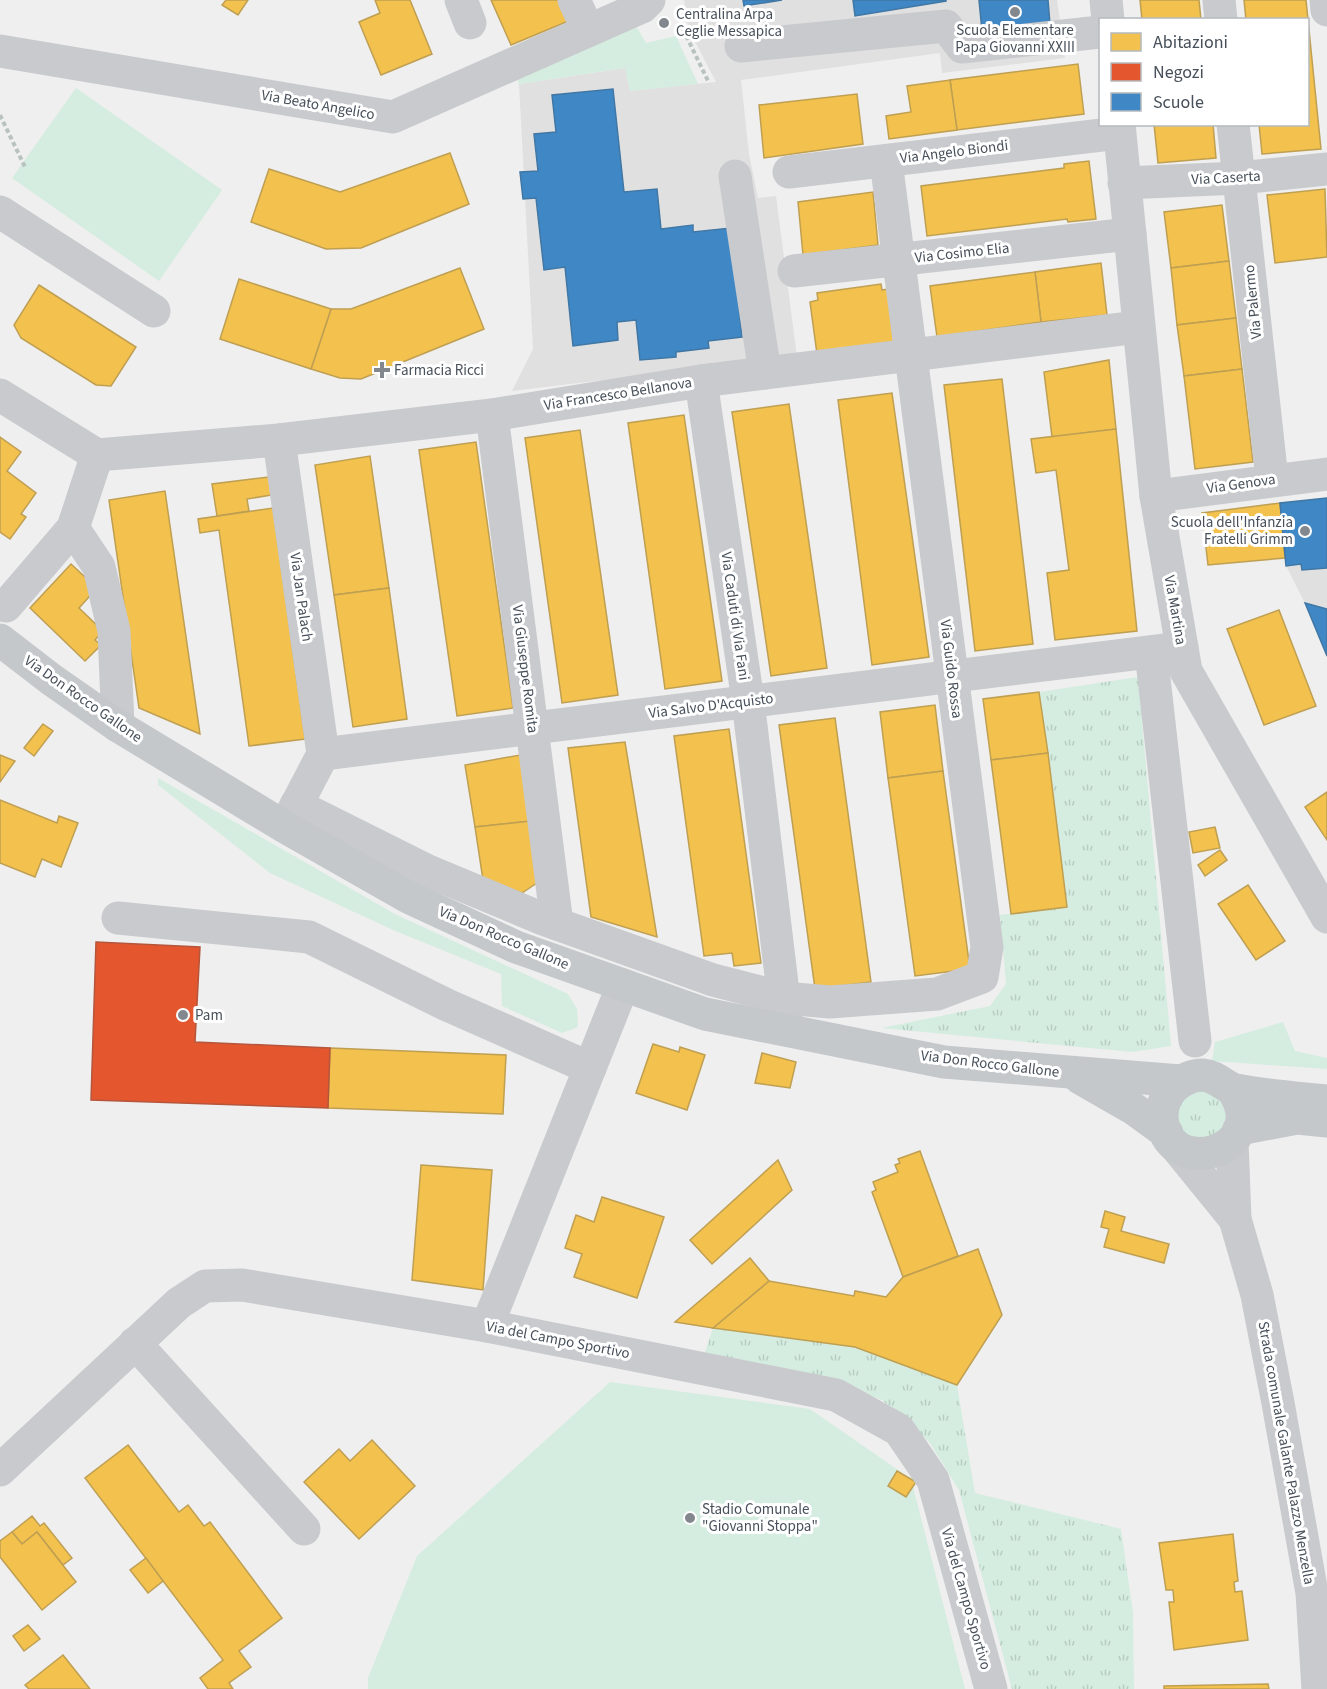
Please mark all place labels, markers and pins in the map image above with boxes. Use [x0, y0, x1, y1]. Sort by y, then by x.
place label: Centralina Arpa Ceglie Messapica [676, 4, 782, 42]
marker: Scuola Elementare Papa Giovanni XXIII [1008, 5, 1022, 19]
marker: Centralina Arpa Ceglie Messapica [657, 16, 671, 30]
place label: Scuola Elementare Papa Giovanni XXIII [955, 20, 1075, 58]
place label: Farmacia Ricci [394, 360, 484, 381]
marker: Farmacia Ricci [375, 363, 389, 377]
place label: Scuola dell'Infanzia Fratelli Grimm [1171, 512, 1293, 550]
marker: Scuola dell'Infanzia Fratelli Grimm [1298, 524, 1312, 538]
place label: Pam [195, 1005, 223, 1026]
marker: Pam [176, 1008, 190, 1022]
place label: Stadio Comunale "Giovanni Stoppa" [702, 1499, 818, 1537]
marker: Stadio Comunale "Giovanni Stoppa" [683, 1511, 697, 1525]

